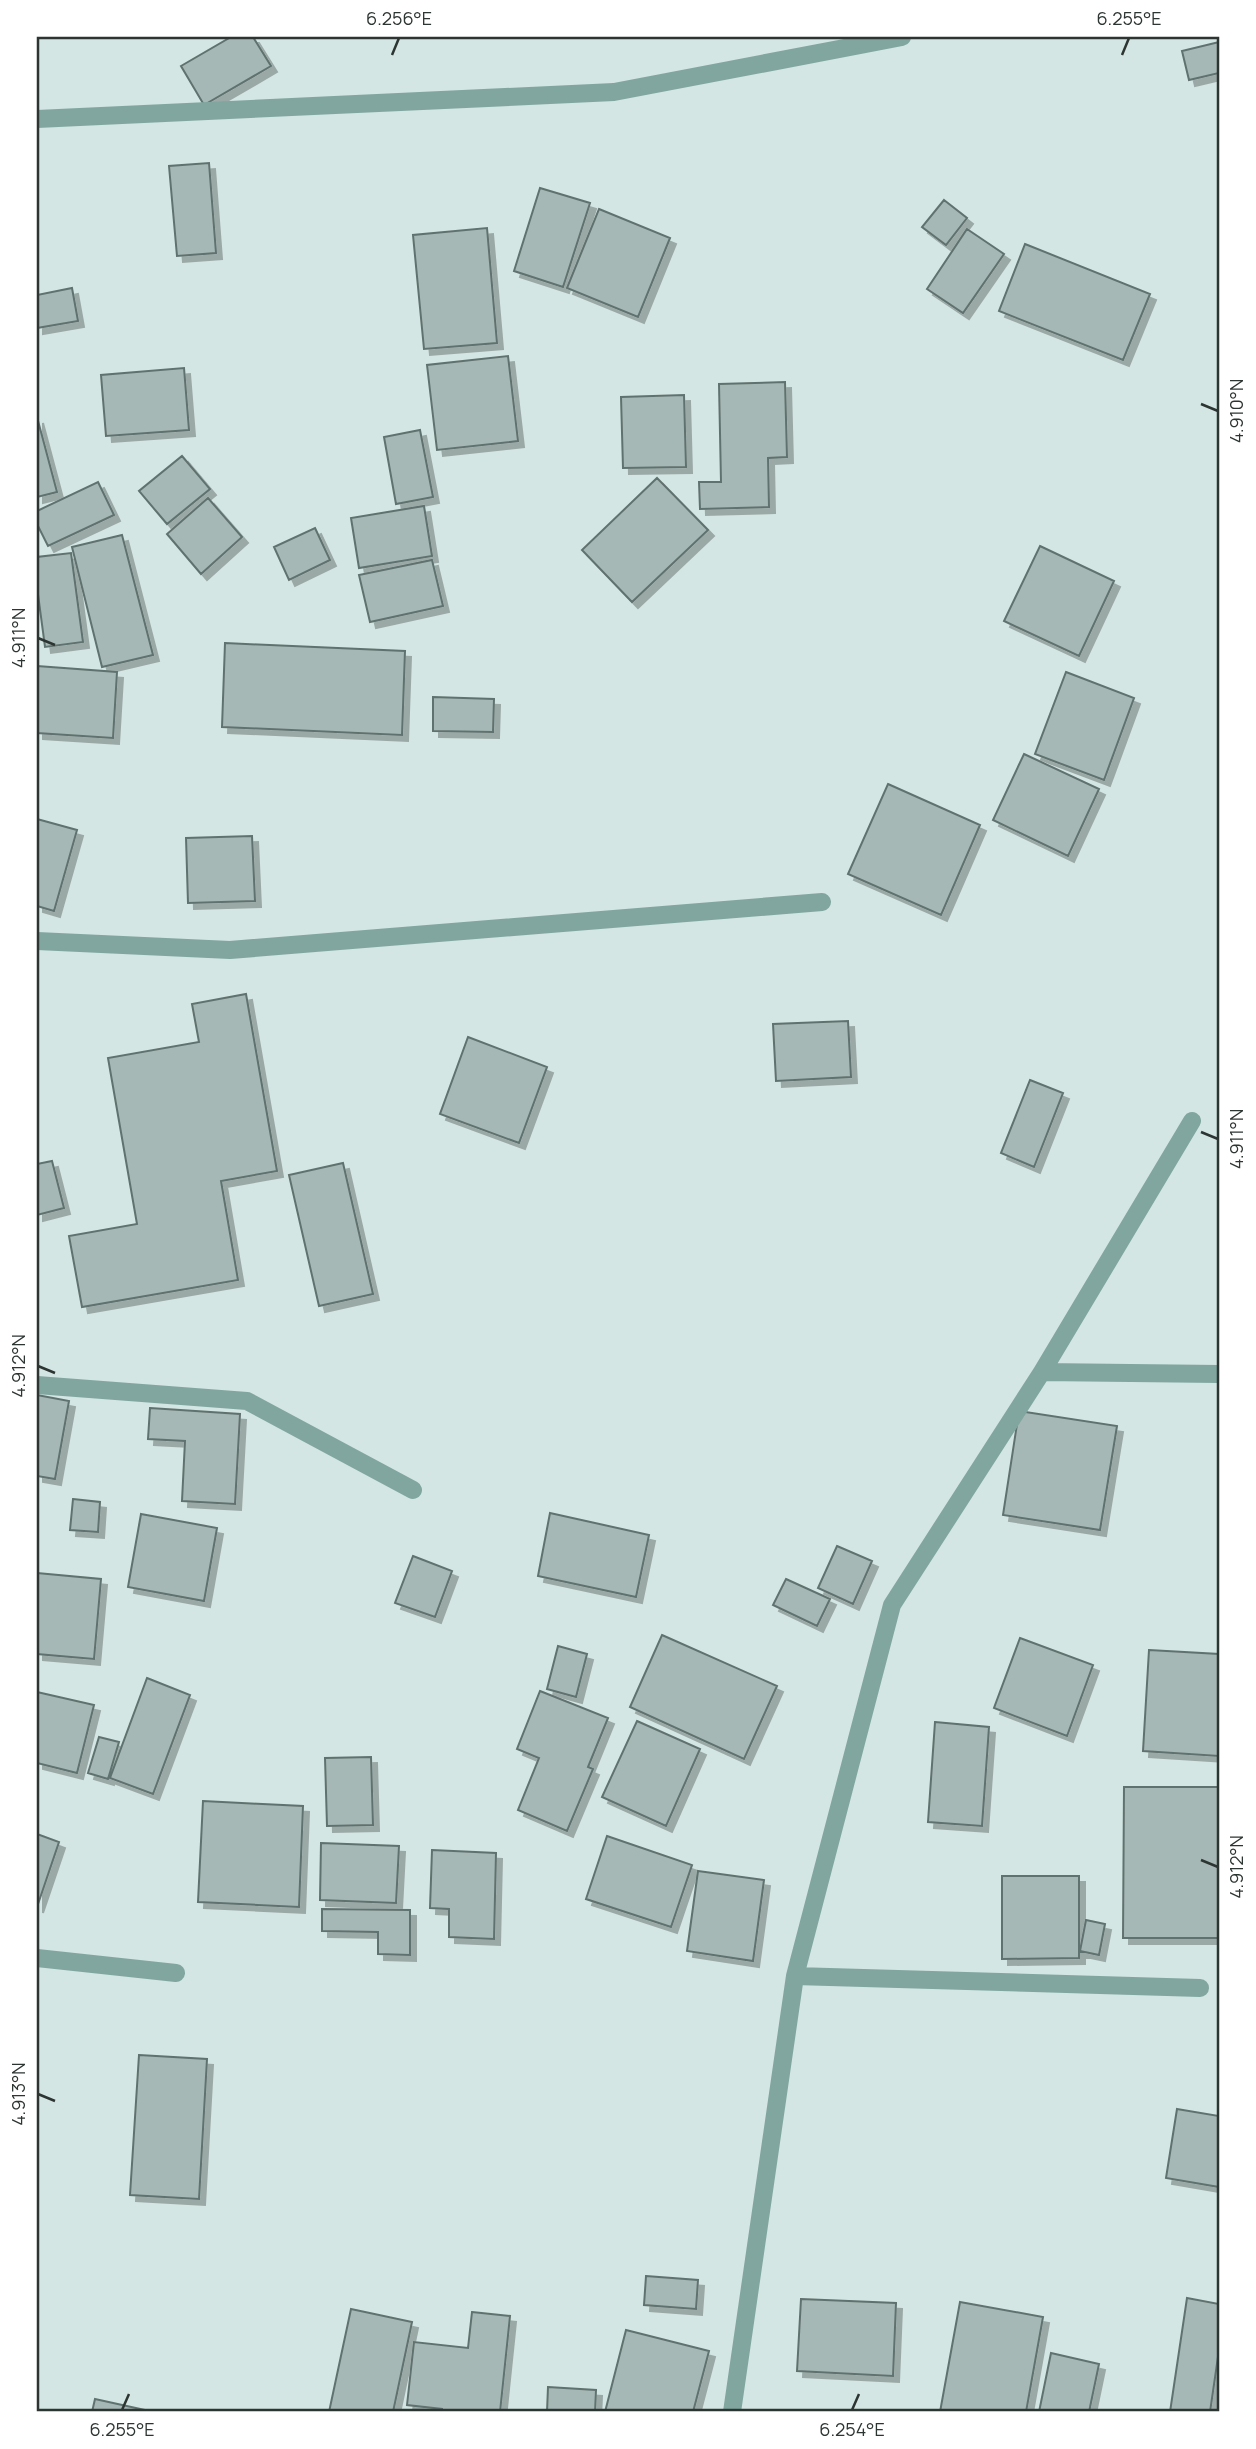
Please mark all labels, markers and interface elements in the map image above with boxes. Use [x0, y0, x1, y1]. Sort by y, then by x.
text: 6.256°E [366, 6, 432, 30]
text: 6.255°E [1096, 6, 1162, 30]
text: 4.910°N [1224, 379, 1248, 443]
text: 4.911°N [6, 608, 30, 668]
text: 4.911°N [1224, 1109, 1248, 1169]
text: 4.912°N [6, 1334, 30, 1398]
text: 4.912°N [1224, 1835, 1248, 1899]
text: 4.913°N [6, 2062, 30, 2126]
text: 6.255°E [89, 2417, 155, 2441]
text: 6.254°E [819, 2417, 885, 2441]

